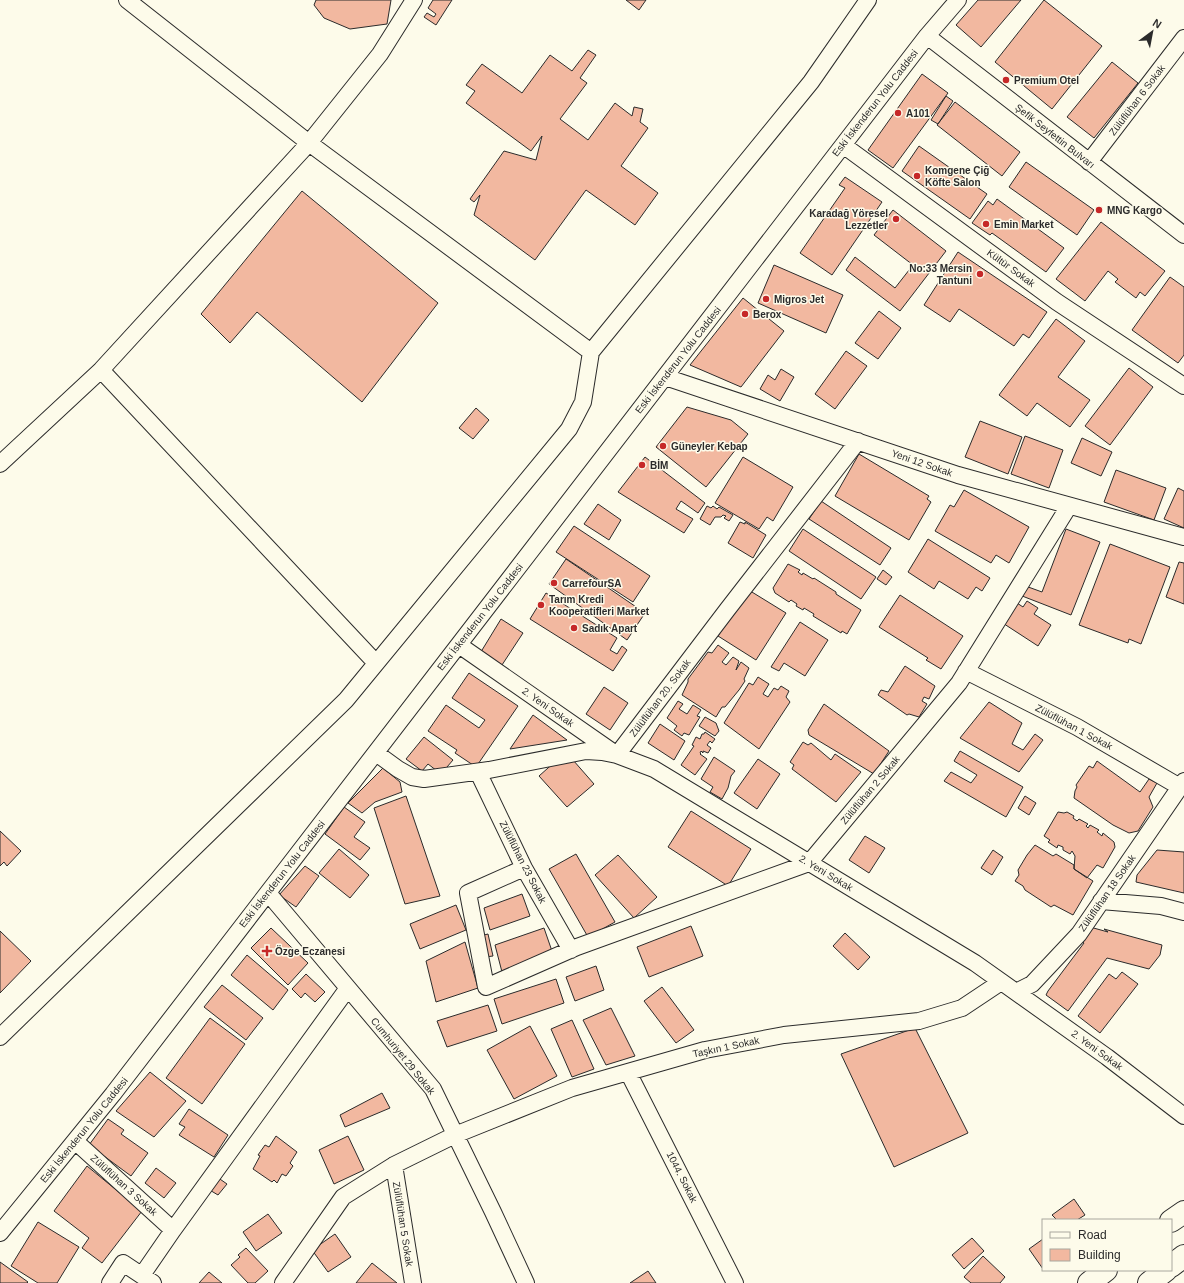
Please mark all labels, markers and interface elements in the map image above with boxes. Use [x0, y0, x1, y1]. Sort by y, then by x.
north arrow [1132, 12, 1172, 52]
text: N [1151, 16, 1164, 31]
street label: Eski İskenderun Yolu Caddesi [829, 47, 920, 159]
street label: Zülüflühan 6 Sokak [1107, 62, 1168, 138]
marker: Premium Otel [1001, 75, 1011, 85]
place label: Premium Otel [1014, 75, 1079, 86]
street label: Şefik Seyfettin Bulvarı [1013, 102, 1097, 170]
marker: A101 [893, 108, 903, 118]
place label: A101 [906, 108, 930, 119]
place label: Komgene Çiğ Köfte Salon [925, 165, 989, 188]
marker: Komgene Çiğ Köfte Salon [912, 171, 922, 181]
marker: MNG Kargo [1094, 205, 1104, 215]
place label: MNG Kargo [1107, 205, 1162, 216]
place label: Karadağ Yöresel Lezzetler [809, 208, 888, 231]
marker: Karadağ Yöresel Lezzetler [891, 214, 901, 224]
marker: Emin Market [981, 219, 991, 229]
place label: Emin Market [994, 219, 1054, 230]
street label: Kültür Sokak [985, 247, 1038, 290]
place label: No:33 Mersin Tantuni [909, 263, 972, 286]
marker: No:33 Mersin Tantuni [975, 269, 985, 279]
marker: Migros Jet [761, 294, 771, 304]
place label: Migros Jet [774, 294, 825, 305]
street label: Eski İskenderun Yolu Caddesi [632, 304, 723, 416]
marker: Berox [740, 309, 750, 319]
place label: Berox [753, 309, 782, 320]
marker: Güneyler Kebap [658, 441, 668, 451]
place label: Güneyler Kebap [671, 441, 748, 452]
street label: Yeni 12 Sokak [890, 447, 955, 479]
place label: BİM [650, 459, 668, 471]
marker: BİM [637, 460, 647, 470]
street label: Eski İskenderun Yolu Caddesi [434, 561, 525, 673]
marker: CarrefourSA [549, 578, 559, 588]
place label: CarrefourSA [562, 578, 621, 589]
place label: Tarım Kredi Kooperatifleri Market [549, 594, 650, 617]
marker: Tarım Kredi Kooperatifleri Market [536, 600, 546, 610]
marker: Sadık Apart [569, 623, 579, 633]
place label: Sadık Apart [582, 623, 638, 634]
street label: Zülüflühan 20. Sokak [627, 656, 693, 739]
street label: 2. Yeni Sokak [520, 685, 577, 729]
street label: Zülüflühan 1 Sokak [1034, 702, 1115, 752]
street label: Zülüflühan 2 Sokak [838, 753, 902, 826]
street label: Eski İskenderun Yolu Caddesi [236, 818, 327, 930]
street label: Zülüflühan 23 Sokak [497, 819, 549, 906]
street label: Zülüflühan 18 Sokak [1076, 852, 1138, 933]
street label: 2. Yeni Sokak [797, 853, 856, 894]
place label: Özge Eczanesi [275, 945, 345, 957]
marker: Özge Eczanesi [262, 946, 272, 956]
street label: Cumhuriyet 29 Sokak [369, 1015, 438, 1097]
street label: 2. Yeni Sokak [1069, 1028, 1126, 1073]
street label: Taşkın 1 Sokak [692, 1034, 761, 1059]
street label: Eski İskenderun Yolu Caddesi [37, 1074, 130, 1185]
street label: 1044. Sokak [664, 1150, 700, 1205]
street label: Zülüflühan 3 Sokak [89, 1152, 160, 1218]
street label: Zülüflühan 5 Sokak [391, 1181, 415, 1268]
legend [1042, 1219, 1172, 1271]
text: Road [1078, 1228, 1107, 1242]
text: Building [1078, 1248, 1121, 1262]

